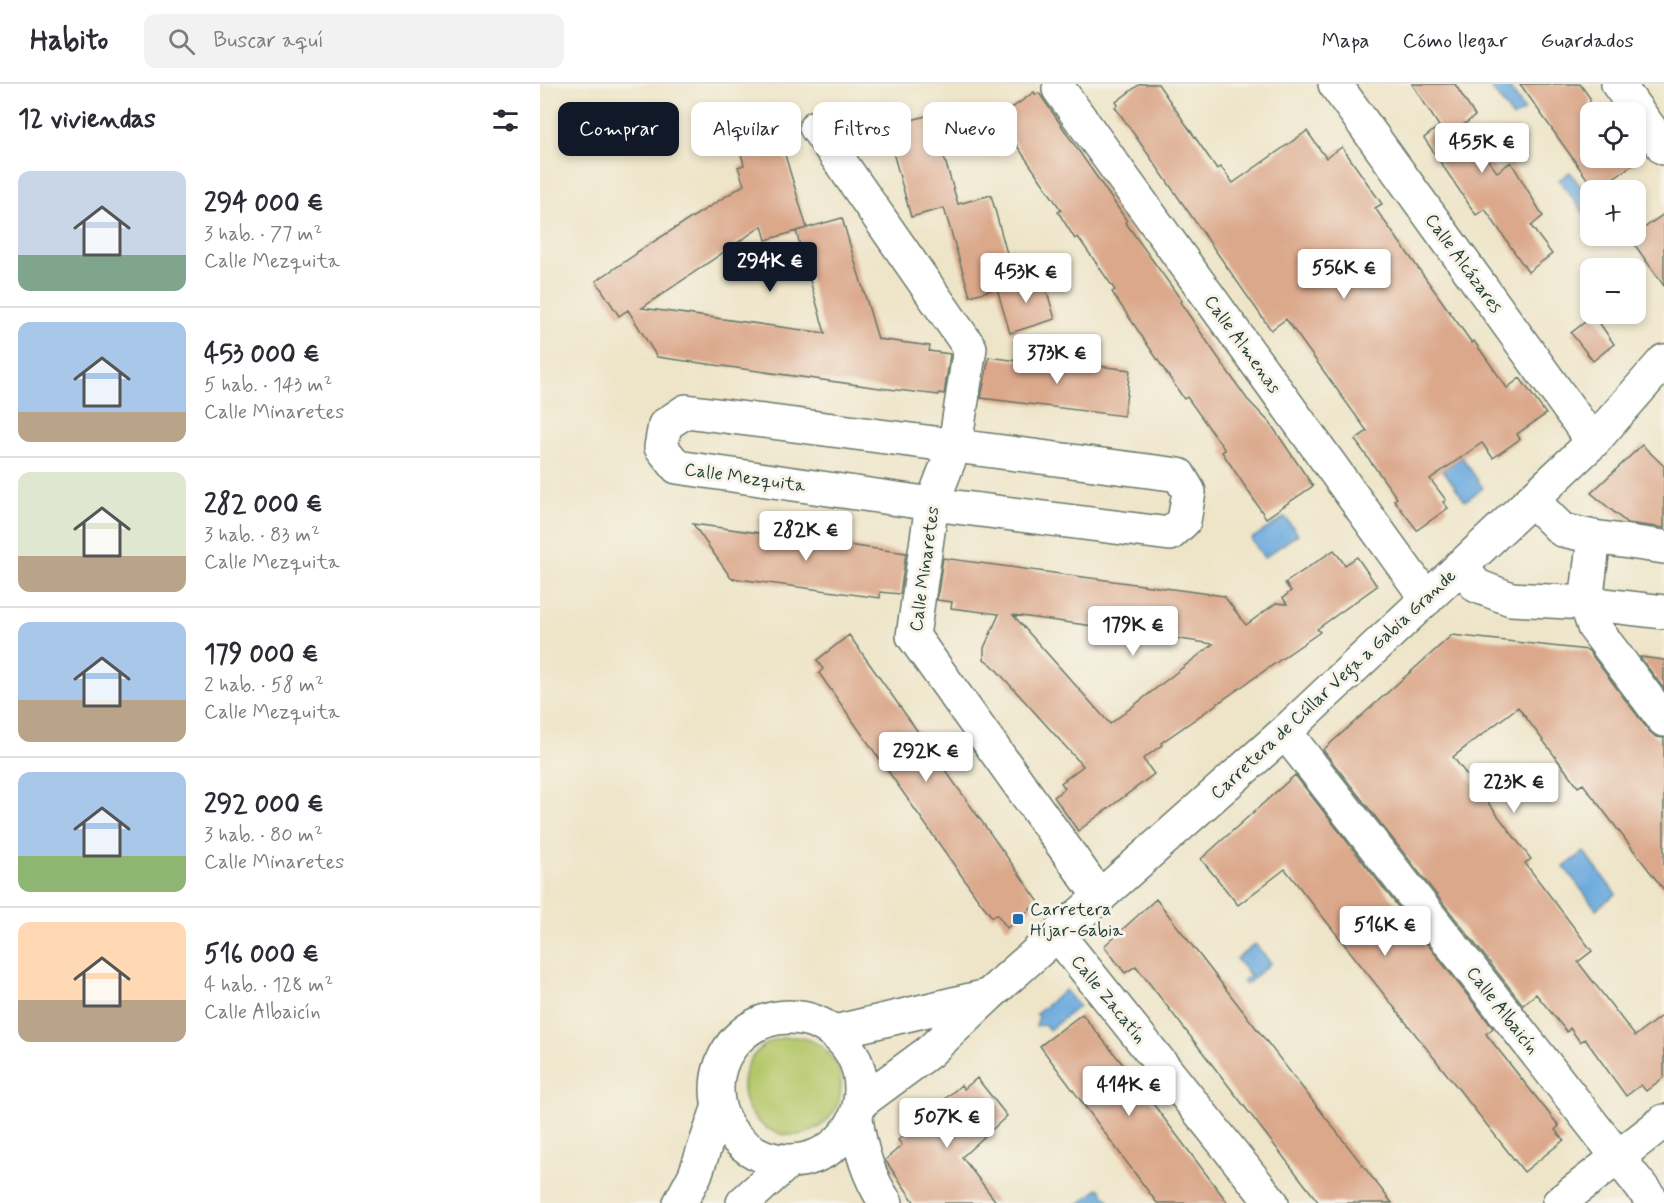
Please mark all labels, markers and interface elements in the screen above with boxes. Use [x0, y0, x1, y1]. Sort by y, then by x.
search box [144, 14, 564, 68]
text: Habito [30, 23, 108, 60]
icon: search [165, 25, 198, 58]
text: Buscar aquí [213, 27, 324, 55]
text: Mapa [1322, 27, 1370, 55]
text: Cómo llegar [1403, 27, 1508, 55]
text: Guardados [1541, 27, 1634, 55]
chip: Comprar [558, 102, 679, 156]
chip: Alquilar [691, 102, 801, 156]
chip: Filtros [813, 102, 911, 156]
chip: Nuevo [923, 102, 1017, 156]
map controls [1580, 102, 1646, 324]
button: locate [1580, 102, 1646, 168]
text: 12 viviendas [18, 103, 156, 137]
icon: filters [489, 104, 522, 137]
pin: 455K € [1433, 123, 1531, 174]
text: 455K € [1449, 129, 1515, 156]
button: + [1580, 180, 1646, 246]
text: 294 000 € [204, 187, 324, 221]
icon: home [66, 195, 138, 267]
street label: Calle Alcázares [1419, 209, 1507, 318]
text: 3 hab. · 77 m² [204, 221, 322, 248]
pin: 294K € [721, 242, 819, 293]
text: Calle Mezquita [204, 248, 340, 275]
text: 294K € [737, 248, 803, 275]
pin: 556K € [1295, 249, 1393, 300]
pin: 453K € [977, 253, 1075, 304]
text: 556K € [1312, 255, 1376, 282]
button: − [1580, 258, 1646, 324]
text: 453K € [994, 259, 1058, 286]
street label: Calle Almenas [1198, 291, 1286, 399]
pin: 373K € [1008, 334, 1106, 385]
text: 453 000 € [204, 338, 320, 372]
text: 373K € [1027, 340, 1087, 367]
icon: home [66, 346, 138, 418]
text: 5 hab. · 143 m² [204, 372, 332, 399]
text: Calle Minaretes [204, 399, 344, 426]
street label: Calle Mezquita [683, 458, 807, 498]
text: 282 000 € [204, 488, 323, 522]
icon: home [66, 496, 138, 568]
street label: Calle Minaretes [904, 505, 946, 633]
pin: 282K € [757, 511, 855, 562]
text: 282K € [773, 517, 839, 544]
text: 3 hab. · 83 m² [204, 522, 320, 549]
text: Calle Mezquita [204, 549, 340, 576]
street label: Carretera de Cúllar Vega a Gabia Grande [1206, 564, 1463, 807]
pin: 179K € [1084, 606, 1182, 657]
text: 179K € [1102, 612, 1164, 639]
text: 179 000 € [204, 638, 319, 672]
icon: home [66, 646, 138, 718]
text: 2 hab. · 58 m² [204, 672, 324, 699]
text: Calle Mezquita [204, 699, 340, 726]
pin: 292K € [877, 732, 975, 783]
text: 292K € [893, 738, 959, 765]
pin: 223K € [1465, 763, 1563, 814]
text: 223K € [1483, 769, 1545, 796]
text: 292 000 € [204, 788, 324, 822]
icon: home [66, 796, 138, 868]
text: 3 hab. · 80 m² [204, 822, 323, 849]
text: Calle Minaretes [204, 849, 344, 876]
place label: Carretera Híjar-Gabia [1030, 898, 1123, 943]
pin: 516K € [1336, 906, 1434, 957]
marker: Carretera Híjar-Gabia [1011, 912, 1025, 926]
text: 516K € [1354, 912, 1416, 939]
text: 516 000 € [204, 938, 319, 972]
icon: home [66, 946, 138, 1018]
street label: Calle Zacatín [1065, 950, 1151, 1049]
street label: Calle Albaicín [1460, 962, 1544, 1059]
text: 4 hab. · 128 m² [204, 972, 333, 999]
text: Calle Albaicín [204, 999, 321, 1026]
pin: 414K € [1080, 1066, 1178, 1117]
text: 414K € [1097, 1072, 1161, 1099]
pin: 507K € [898, 1098, 996, 1149]
text: 507K € [913, 1104, 981, 1131]

